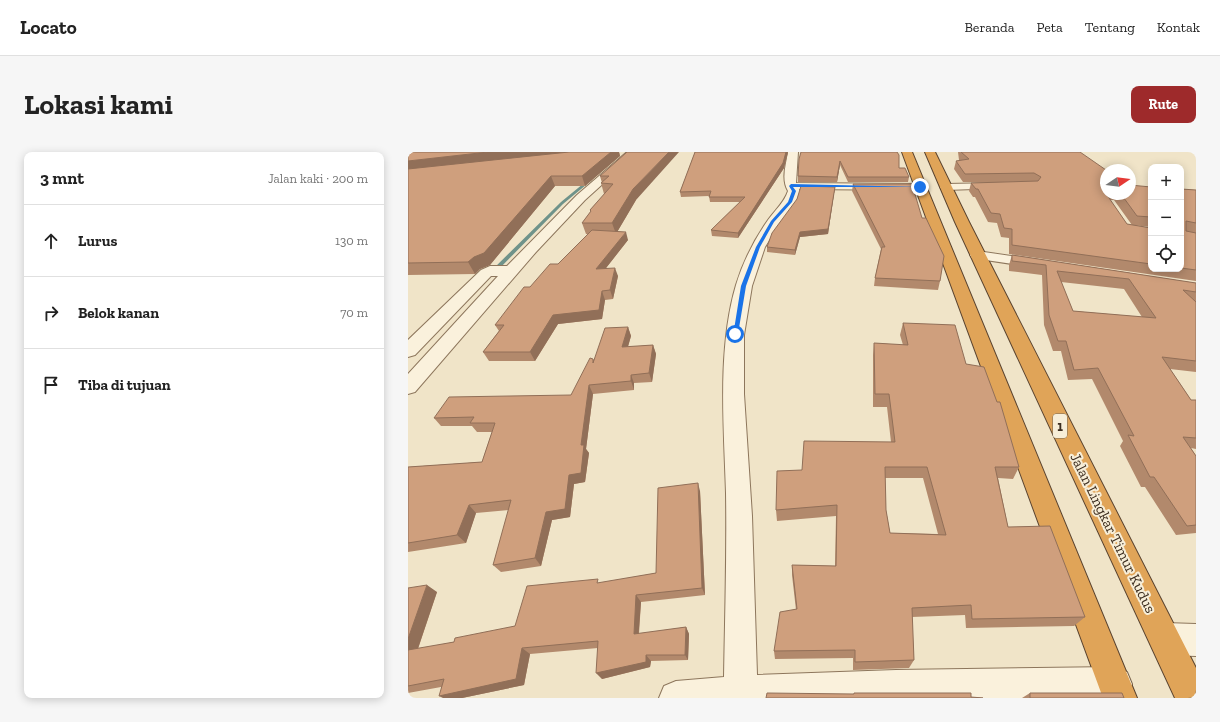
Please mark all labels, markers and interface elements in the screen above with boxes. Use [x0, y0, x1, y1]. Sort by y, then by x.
text: Locato [20, 16, 77, 39]
text: Beranda [964, 19, 1015, 36]
text: Peta [1037, 19, 1063, 36]
text: Tentang [1085, 19, 1135, 36]
text: Kontak [1157, 19, 1200, 36]
button: Rute [1131, 86, 1196, 123]
text: Lokasi kami [24, 88, 173, 121]
north arrow [1100, 164, 1136, 200]
map controls [1148, 164, 1184, 272]
button: + [1148, 164, 1184, 200]
text: 3 mnt [40, 168, 84, 188]
text: Jalan kaki · 200 m [268, 171, 368, 186]
route end [911, 178, 929, 196]
button: − [1148, 200, 1184, 236]
icon: ahead [40, 230, 62, 252]
text: Lurus [78, 232, 117, 250]
text: 130 m [335, 233, 368, 248]
button: locate [1148, 236, 1184, 272]
icon: right [40, 302, 62, 324]
text: Belok kanan [78, 304, 159, 322]
text: 70 m [340, 305, 368, 320]
route start [726, 325, 744, 343]
icon: arrive [40, 374, 62, 396]
text: Tiba di tujuan [78, 376, 171, 394]
road number: 1 [1053, 414, 1067, 438]
street label: Jalan Lingkar Timur Kudus [1066, 450, 1160, 616]

